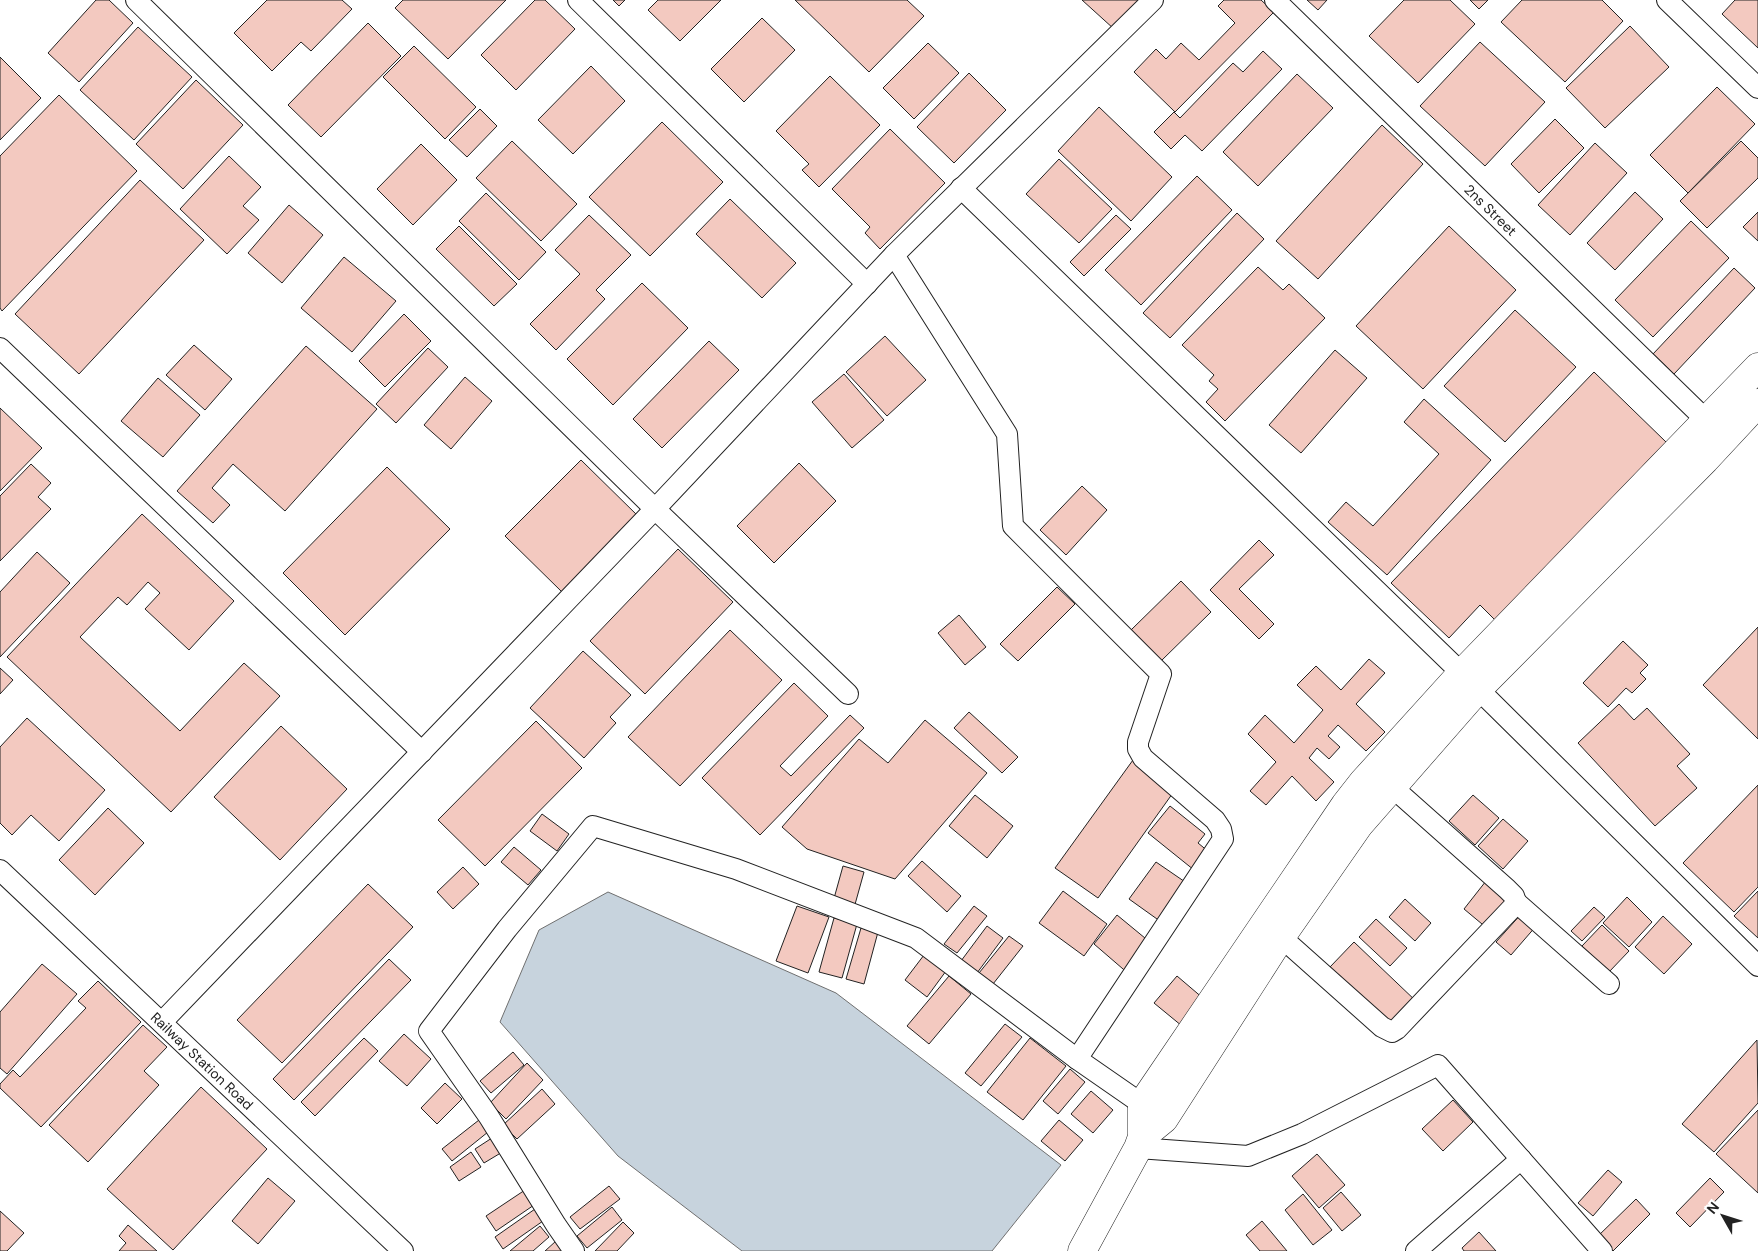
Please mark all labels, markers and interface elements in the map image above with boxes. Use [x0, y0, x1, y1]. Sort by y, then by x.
street label: 2ns Street [1460, 180, 1521, 240]
street label: Railway Station Road [147, 1008, 257, 1114]
north arrow [1698, 1191, 1748, 1241]
text: N [1703, 1198, 1723, 1217]

